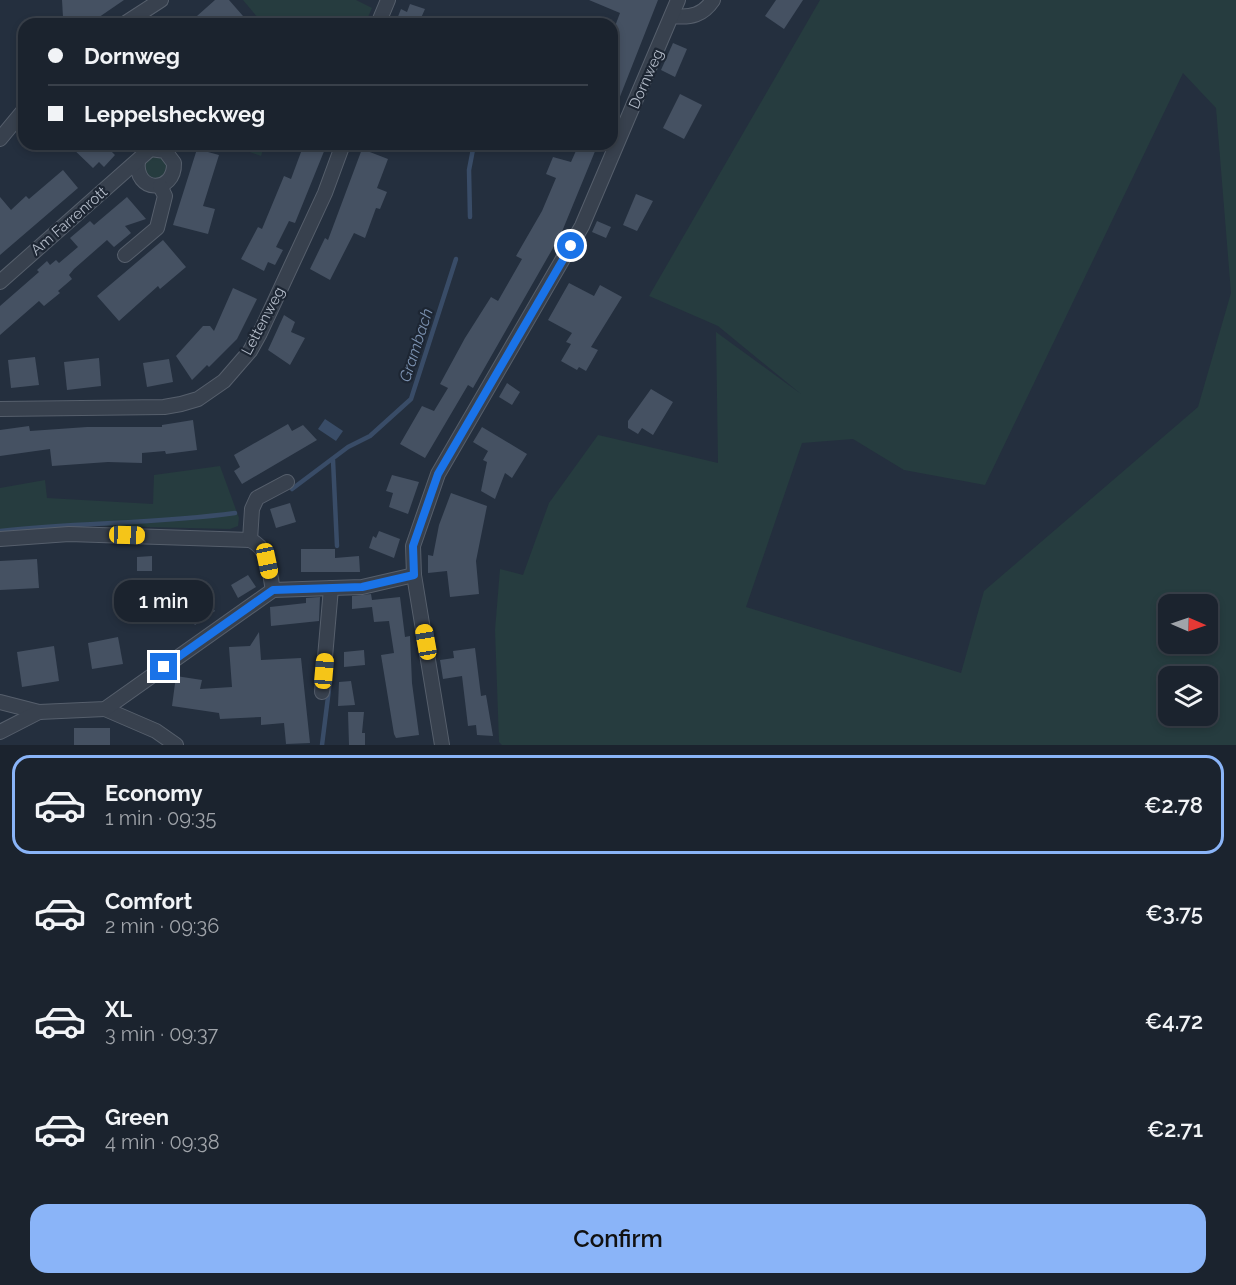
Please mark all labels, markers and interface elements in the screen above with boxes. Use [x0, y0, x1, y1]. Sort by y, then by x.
text: Dornweg [84, 43, 180, 69]
street label: Dornweg [625, 46, 667, 112]
text: Leppelsheckweg [84, 101, 265, 127]
street label: Am Farrenrott [27, 183, 111, 259]
route start [557, 232, 584, 259]
street label: Lettenweg [238, 284, 288, 358]
water label: Grambach [395, 306, 437, 384]
car [109, 525, 145, 545]
car [254, 542, 280, 580]
callout: 1 min [114, 580, 213, 622]
text: 1 min [139, 589, 188, 613]
north arrow [1158, 594, 1218, 654]
map controls [1158, 594, 1218, 726]
car [414, 623, 438, 661]
car [313, 652, 335, 690]
route end [150, 653, 177, 680]
button: layers [1158, 666, 1218, 726]
icon: car [33, 778, 87, 832]
text: Economy [105, 780, 203, 806]
text: €2.78 [1144, 792, 1203, 818]
text: 1 min · 09:35 [105, 806, 216, 830]
icon: car [33, 886, 87, 940]
text: Comfort [105, 888, 192, 914]
text: €3.75 [1145, 900, 1203, 926]
text: 2 min · 09:36 [105, 914, 219, 938]
icon: car [33, 994, 87, 1048]
text: XL [105, 996, 132, 1022]
text: €4.72 [1145, 1008, 1203, 1034]
text: 3 min · 09:37 [105, 1022, 218, 1046]
icon: car [33, 1102, 87, 1156]
text: Green [105, 1104, 169, 1130]
text: €2.71 [1147, 1116, 1203, 1142]
text: 4 min · 09:38 [105, 1130, 220, 1154]
button: Confirm [30, 1204, 1206, 1273]

